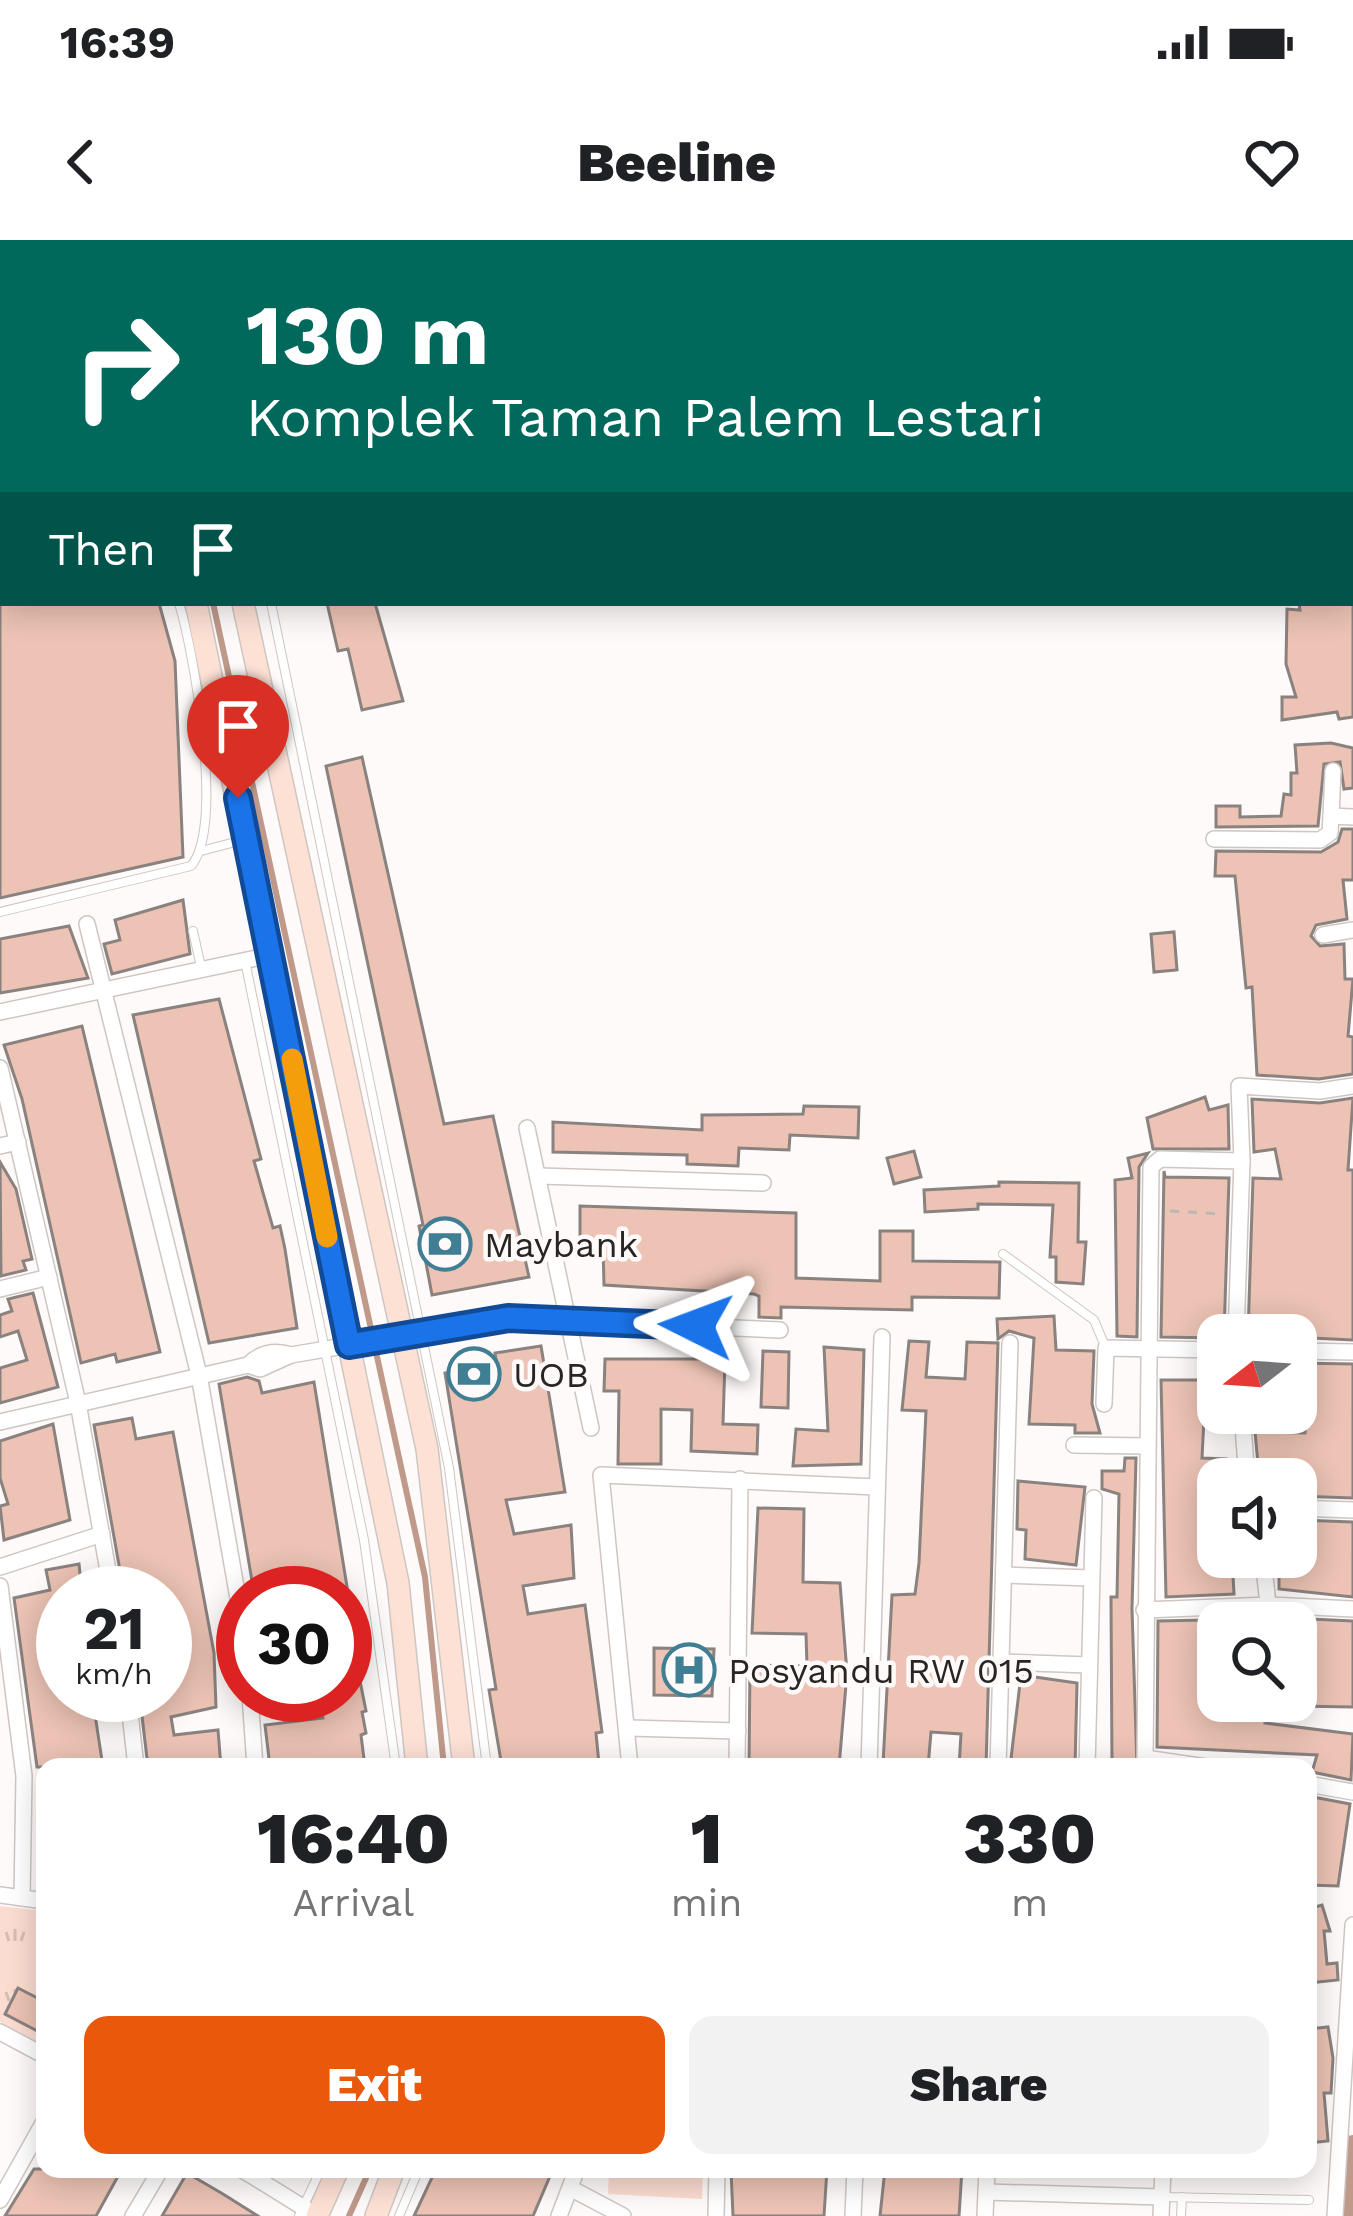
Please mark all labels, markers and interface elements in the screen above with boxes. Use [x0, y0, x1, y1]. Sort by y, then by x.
text: 16:39 [60, 16, 175, 69]
icon: back [48, 129, 114, 195]
icon: heart [1239, 129, 1305, 195]
text: Beeline [577, 131, 776, 194]
text: 130 m [246, 286, 489, 384]
icon: right [48, 288, 204, 444]
text: Komplek Taman Palem Lestari [246, 386, 1044, 449]
icon: arrive [180, 516, 246, 582]
text: Then [48, 523, 156, 576]
pin [187, 675, 289, 798]
icon: arrive [205, 693, 271, 759]
bank icon: Maybank [417, 1216, 473, 1272]
place label: Maybank [484, 1224, 638, 1266]
position arrow [633, 1263, 759, 1389]
north arrow [1197, 1314, 1317, 1434]
map controls [1197, 1314, 1317, 1722]
bank icon: UOB [446, 1346, 502, 1402]
place label: UOB [513, 1354, 589, 1396]
button: sound [1197, 1458, 1317, 1578]
speed limit sign: 30 [216, 1566, 372, 1722]
text: 21 [83, 1593, 145, 1664]
button: search [1197, 1602, 1317, 1722]
hospital icon: Posyandu RW 015 [661, 1642, 717, 1698]
place label: Posyandu RW 015 [728, 1650, 1034, 1692]
text: km/h [75, 1656, 153, 1691]
text: 16:40 [257, 1796, 450, 1880]
text: 1 [690, 1796, 723, 1880]
text: 330 [963, 1796, 1096, 1880]
text: Arrival [292, 1880, 414, 1925]
text: min [671, 1880, 742, 1925]
text: m [1011, 1880, 1048, 1925]
button: Exit [84, 2016, 665, 2154]
button: Share [689, 2016, 1269, 2154]

